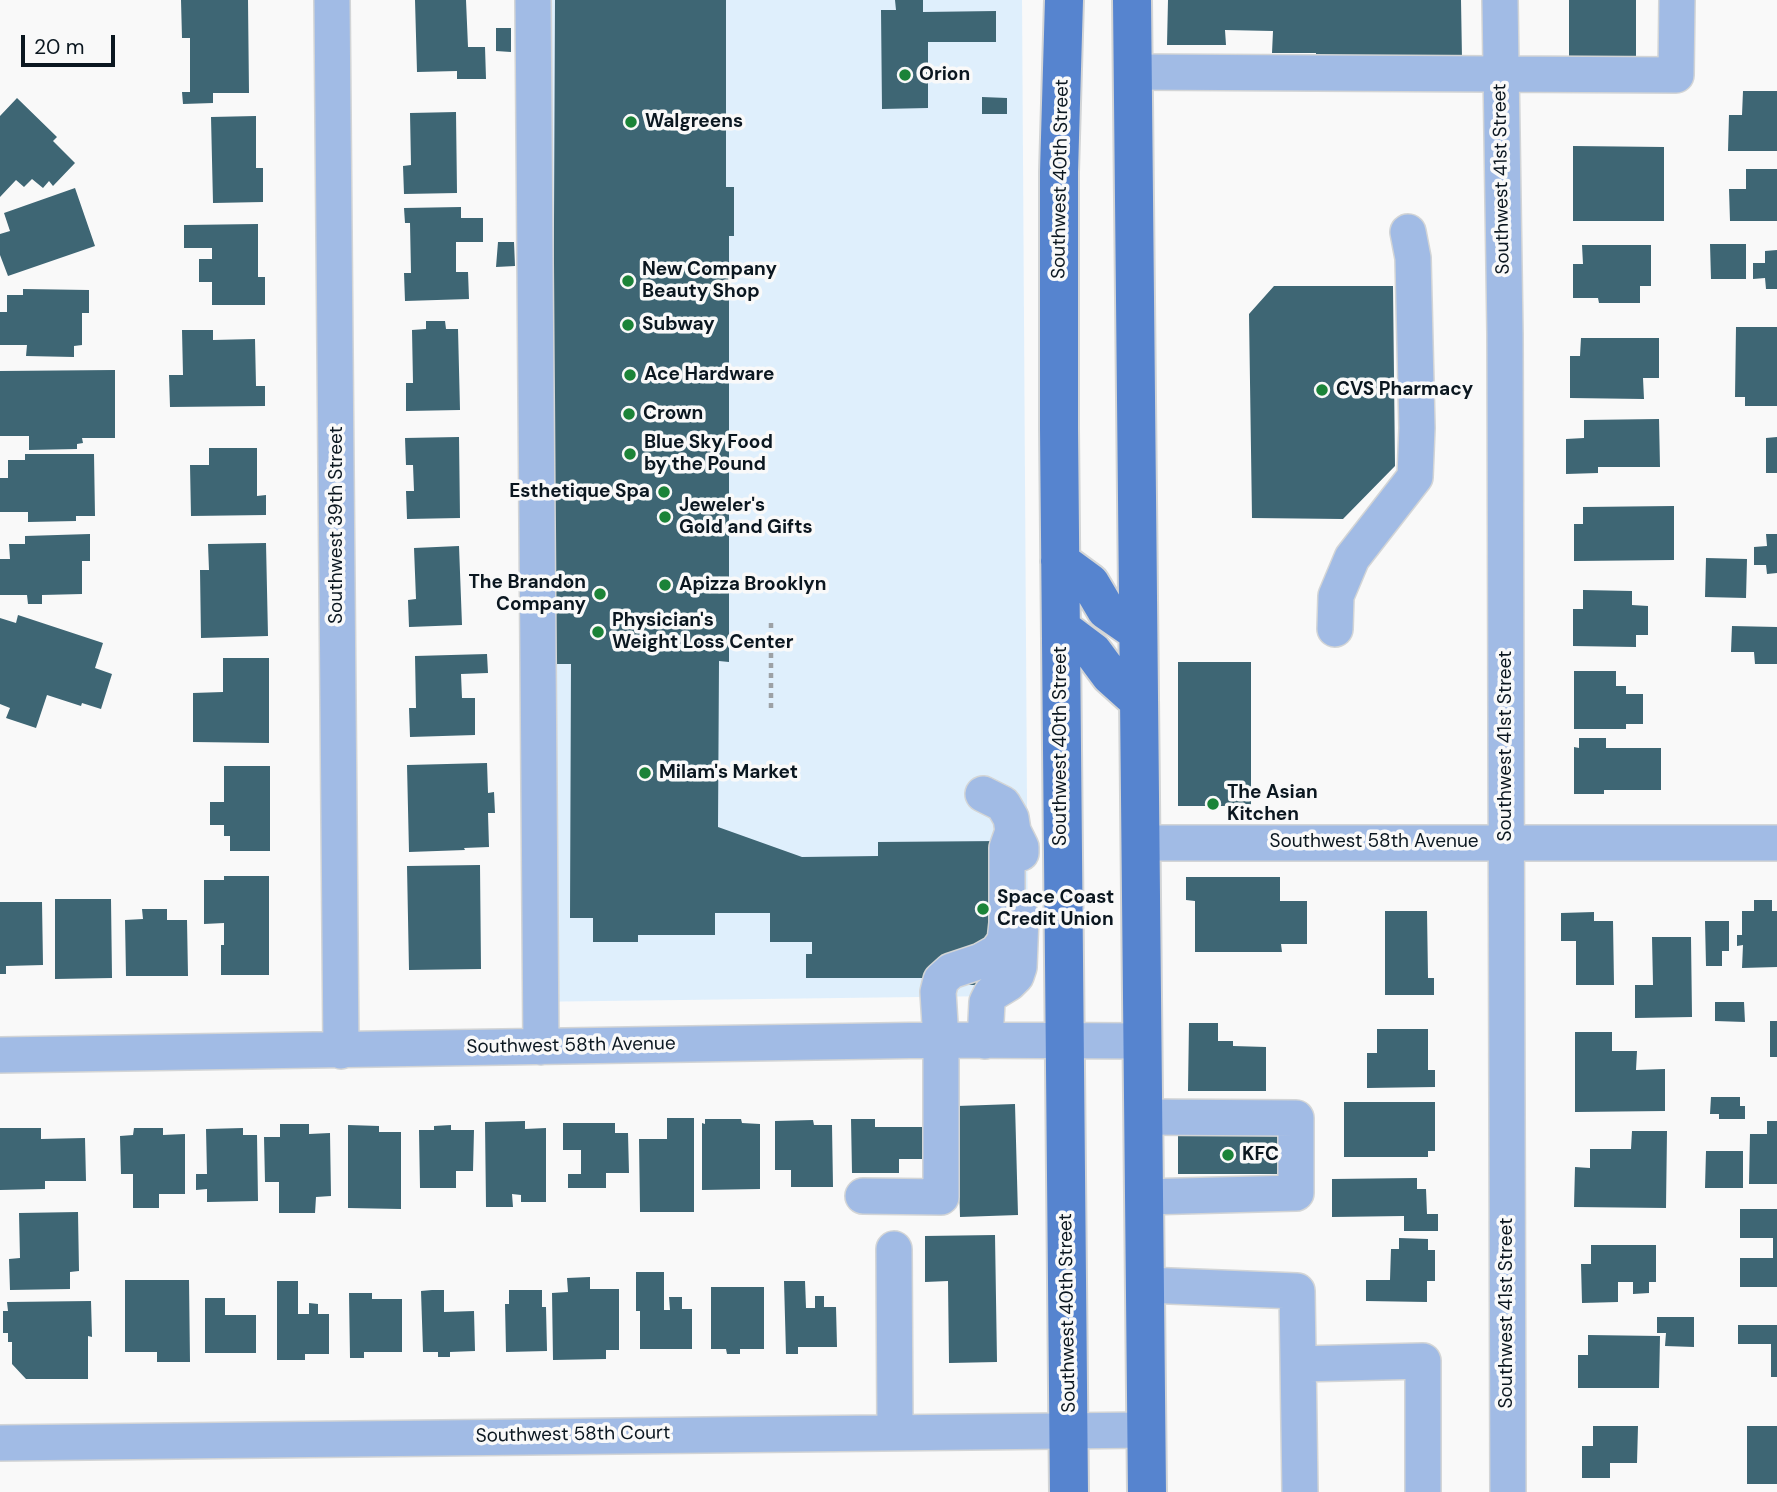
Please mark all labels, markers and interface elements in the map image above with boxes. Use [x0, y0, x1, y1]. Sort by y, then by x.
scale bar [24, 21, 119, 65]
text: 20 m [34, 33, 85, 61]
place label: Orion [919, 64, 970, 86]
marker: Orion [897, 67, 913, 83]
street label: Southwest 40th Street [1048, 79, 1074, 279]
street label: Southwest 41st Street [1489, 83, 1515, 275]
place label: Walgreens [645, 111, 743, 133]
marker: Walgreens [623, 114, 639, 130]
place label: New Company Beauty Shop [642, 259, 777, 303]
marker: New Company Beauty Shop [620, 273, 636, 289]
place label: Subway [642, 314, 715, 336]
marker: Subway [620, 317, 636, 333]
place label: Ace Hardware [644, 364, 775, 386]
marker: Ace Hardware [622, 367, 638, 383]
place label: CVS Pharmacy [1336, 379, 1473, 401]
marker: CVS Pharmacy [1314, 382, 1330, 398]
place label: Crown [643, 403, 703, 425]
marker: Crown [621, 406, 637, 422]
street label: Southwest 39th Street [326, 426, 348, 624]
place label: Blue Sky Food by the Pound [644, 432, 773, 476]
marker: Blue Sky Food by the Pound [622, 446, 638, 462]
place label: Esthetique Spa [509, 481, 650, 503]
marker: Esthetique Spa [656, 484, 672, 500]
place label: Jeweler's Gold and Gifts [679, 495, 812, 539]
marker: Jeweler's Gold and Gifts [657, 509, 673, 525]
place label: The Brandon Company [469, 572, 586, 616]
place label: Apizza Brooklyn [679, 574, 827, 596]
marker: Apizza Brooklyn [657, 577, 673, 593]
marker: The Brandon Company [592, 586, 608, 602]
place label: Physician's Weight Loss Center [612, 610, 794, 654]
marker: Physician's Weight Loss Center [590, 624, 606, 640]
street label: Southwest 40th Street [1050, 646, 1072, 846]
street label: Southwest 41st Street [1495, 650, 1517, 842]
place label: Milam's Market [659, 762, 798, 784]
marker: Milam's Market [637, 765, 653, 781]
place label: The Asian Kitchen [1227, 782, 1318, 826]
marker: The Asian Kitchen [1205, 796, 1221, 812]
street label: Southwest 58th Avenue [1269, 831, 1479, 853]
place label: Space Coast Credit Union [997, 887, 1114, 931]
marker: Space Coast Credit Union [975, 901, 991, 917]
street label: Southwest 58th Avenue [466, 1033, 676, 1059]
place label: KFC [1242, 1144, 1279, 1166]
marker: KFC [1220, 1147, 1236, 1163]
street label: Southwest 40th Street [1055, 1213, 1081, 1413]
street label: Southwest 41st Street [1496, 1217, 1518, 1409]
street label: Southwest 58th Court [475, 1422, 671, 1448]

